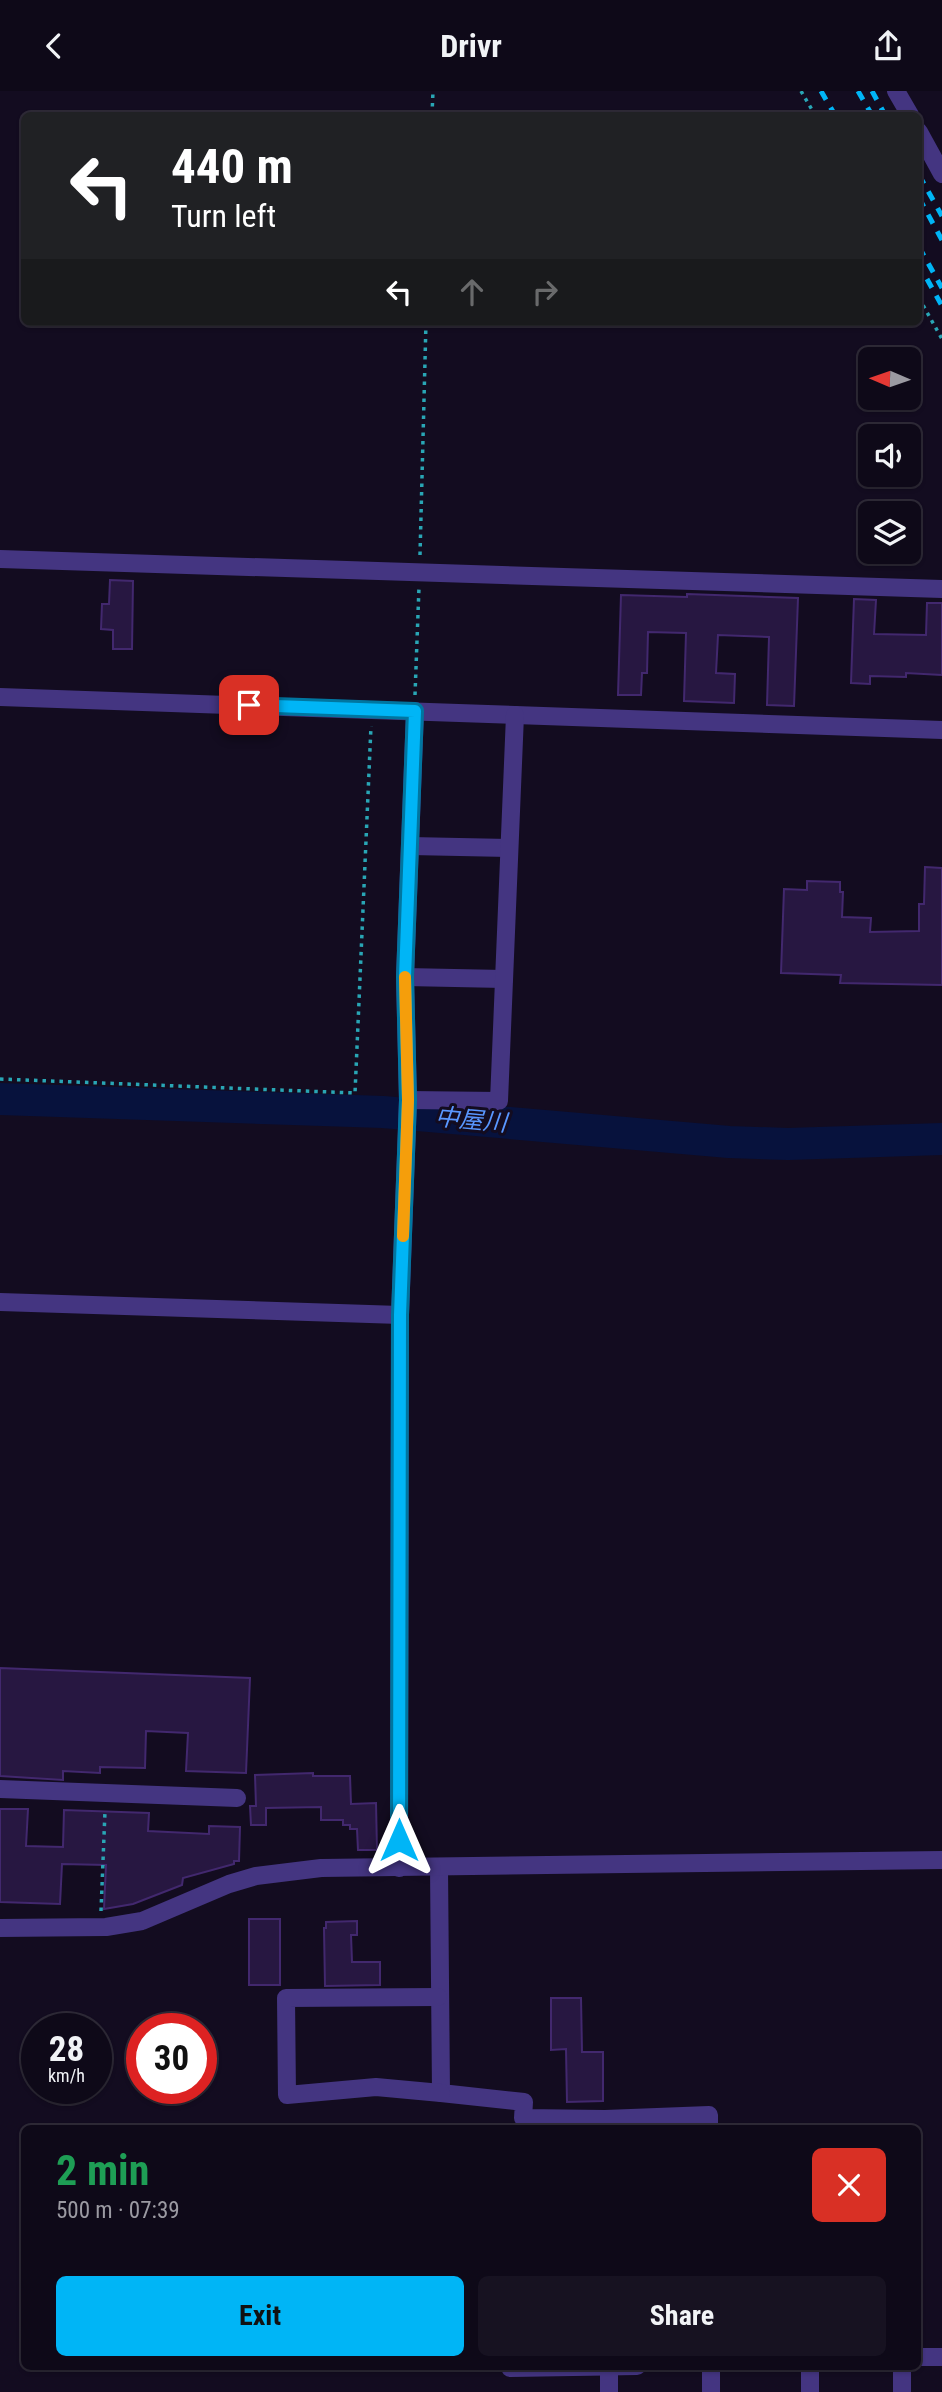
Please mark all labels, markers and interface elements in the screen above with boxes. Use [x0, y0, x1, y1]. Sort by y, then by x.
icon: back [35, 27, 73, 65]
text: Drivr [440, 27, 502, 65]
icon: share [869, 27, 907, 65]
text: 440 m [171, 138, 293, 195]
icon: left [56, 140, 147, 231]
text: Turn left [171, 197, 276, 235]
icon: left [380, 273, 418, 311]
icon: ahead [453, 273, 491, 311]
icon: right [526, 273, 564, 311]
north arrow [858, 347, 920, 409]
map controls [858, 347, 921, 564]
button: sound [858, 424, 921, 487]
button: layers [858, 501, 921, 564]
pin [219, 675, 279, 735]
icon: arrive [230, 686, 268, 724]
water label: 中屋川 [434, 1103, 511, 1137]
position arrow [362, 1803, 436, 1877]
speed limit sign: 30 [126, 2013, 217, 2104]
text: 28 [49, 2029, 84, 2070]
text: km/h [48, 2065, 85, 2086]
text: 2 min [56, 2146, 149, 2195]
button: close [812, 2148, 886, 2222]
text: 500 m · 07:39 [56, 2197, 180, 2224]
button: Exit [56, 2276, 464, 2356]
button: Share [478, 2276, 886, 2356]

